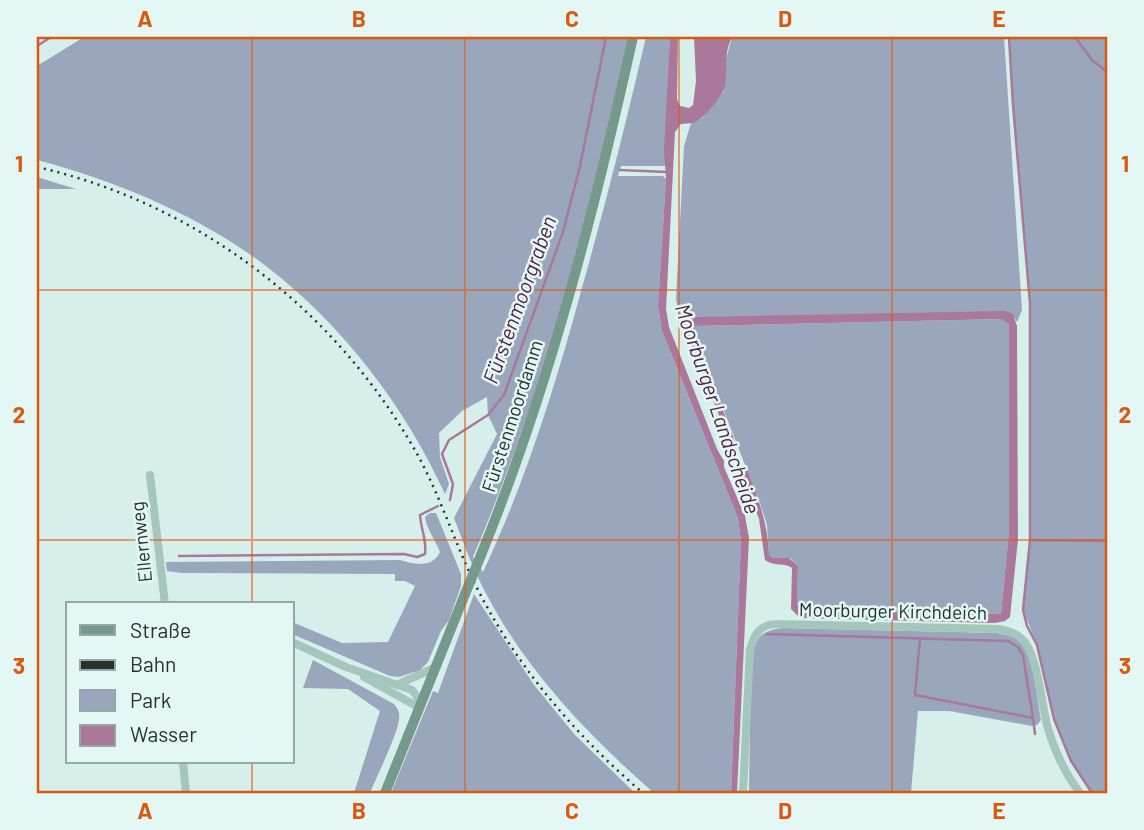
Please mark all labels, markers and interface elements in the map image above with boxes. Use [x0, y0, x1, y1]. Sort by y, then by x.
text: A [137, 4, 153, 32]
text: B [352, 4, 366, 32]
text: C [565, 4, 579, 32]
text: D [778, 4, 792, 32]
text: E [992, 4, 1006, 32]
text: 1 [15, 149, 23, 177]
text: 1 [1121, 149, 1129, 177]
water label: Fürstenmoorgraben [477, 212, 560, 387]
water label: Moorburger Landscheide [671, 300, 766, 517]
street label: Fürstenmoordamm [476, 337, 547, 495]
text: 2 [13, 400, 25, 428]
text: 2 [1119, 400, 1131, 428]
street label: Ellernweg [125, 501, 156, 584]
street label: Moorburger Kirchdeich [799, 597, 987, 624]
legend [66, 602, 294, 764]
text: Straße [130, 617, 191, 642]
text: 3 [13, 651, 25, 679]
text: Bahn [130, 651, 176, 676]
text: 3 [1119, 651, 1131, 679]
text: Park [130, 687, 171, 712]
text: Wasser [130, 721, 197, 746]
text: A [137, 796, 153, 824]
text: B [352, 796, 366, 824]
text: C [565, 796, 579, 824]
text: D [778, 796, 792, 824]
text: E [992, 796, 1006, 824]

